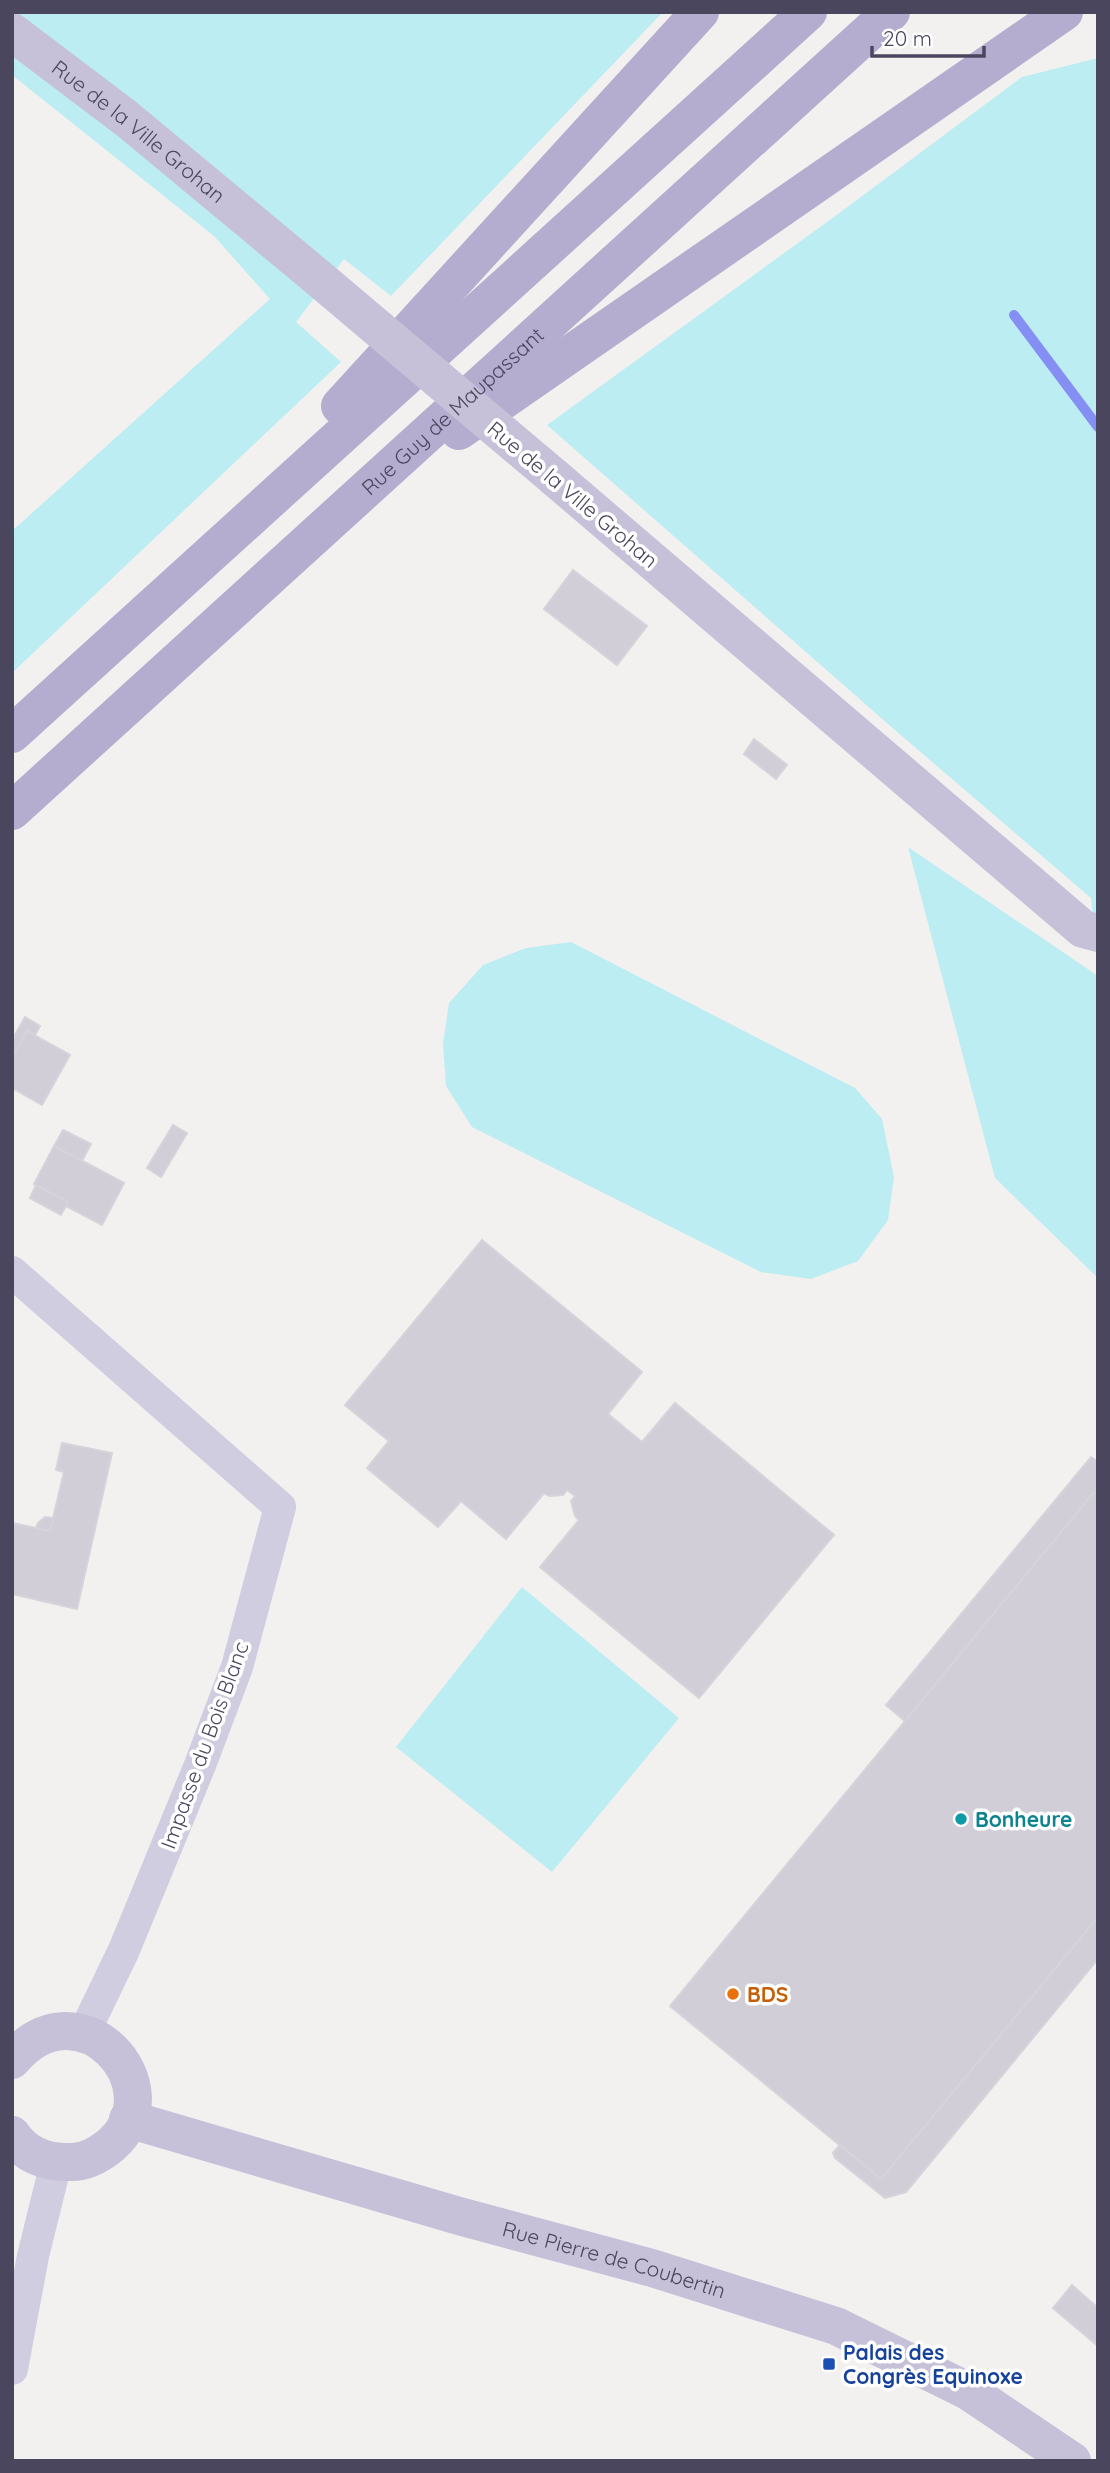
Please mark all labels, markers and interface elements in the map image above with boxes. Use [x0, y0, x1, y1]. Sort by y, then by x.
scale bar [872, 14, 984, 58]
text: 20 m [883, 25, 932, 51]
street label: Rue de la Ville Grohan [47, 54, 231, 208]
street label: Rue Guy de Maupassant [356, 321, 549, 500]
street label: Rue de la Ville Grohan [483, 415, 663, 573]
street label: Impasse du Bois Blanc [154, 1638, 254, 1852]
place label: Bonheure [975, 1806, 1072, 1832]
marker: Bonheure [953, 1811, 969, 1827]
place label: BDS [747, 1981, 788, 2007]
marker: BDS [725, 1986, 741, 2002]
street label: Rue Pierre de Coubertin [500, 2215, 729, 2303]
place label: Palais des Congrès Equinoxe [843, 2339, 1023, 2389]
marker: Palais des Congrès Equinoxe [821, 2356, 837, 2372]

